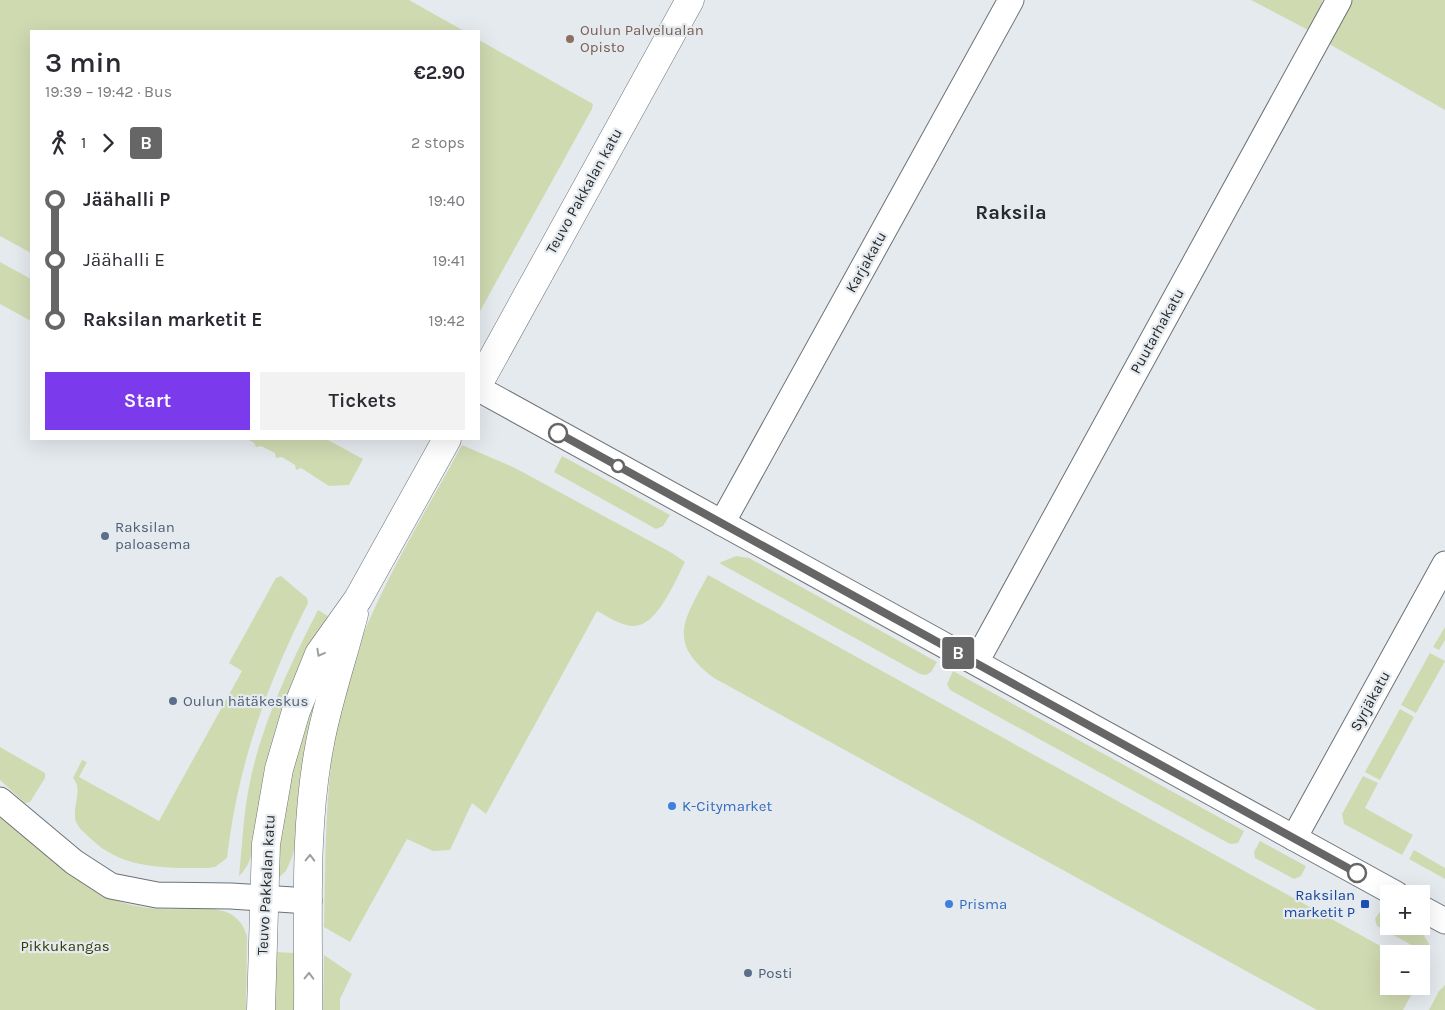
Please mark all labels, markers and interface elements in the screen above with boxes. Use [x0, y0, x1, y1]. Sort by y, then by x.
place label: Oulun Palvelualan Opisto [580, 21, 704, 56]
marker: Oulun Palvelualan Opisto [564, 33, 576, 45]
text: 3 min [45, 46, 122, 79]
text: €2.90 [414, 62, 465, 84]
text: 19:39 – 19:42 · Bus [45, 82, 172, 101]
street label: Teuvo Pakkalan katu [542, 125, 626, 257]
icon: walk [45, 129, 73, 157]
icon: forward [94, 129, 122, 157]
text: B [140, 132, 152, 154]
text: 1 [81, 133, 86, 152]
text: 2 stops [411, 133, 465, 152]
text: Jäähalli P [83, 189, 170, 211]
text: 19:40 [428, 191, 465, 210]
district label: Raksila [975, 201, 1047, 224]
street label: Karjakatu [842, 228, 890, 296]
text: Jäähalli E [83, 249, 165, 271]
text: 19:41 [433, 251, 465, 270]
street label: Puutarhakatu [1126, 285, 1188, 377]
text: Raksilan marketit E [83, 309, 262, 331]
text: 19:42 [429, 311, 465, 330]
button: Start [45, 372, 250, 430]
button: Tickets [260, 372, 465, 430]
unlabelled marker [548, 423, 568, 443]
unlabelled marker [611, 459, 625, 473]
place label: Raksilan paloasema [115, 518, 191, 553]
marker: Raksilan paloasema [99, 530, 111, 542]
line badge: B [942, 637, 974, 669]
text: B [952, 642, 964, 664]
one-way arrow [316, 648, 326, 657]
street label: Syrjäkatu [1346, 668, 1394, 734]
place label: Oulun hätäkeskus [183, 692, 308, 710]
marker: Oulun hätäkeskus [167, 695, 179, 707]
place label: K-Citymarket [682, 797, 772, 815]
marker: K-Citymarket [666, 800, 678, 812]
street label: Teuvo Pakkalan katu [253, 814, 279, 956]
one-way arrow [305, 853, 315, 861]
unlabelled marker [1347, 863, 1367, 883]
map controls [1380, 885, 1430, 995]
button: + [1380, 885, 1430, 935]
place label: Raksilan marketit P [1284, 886, 1355, 921]
place label: Prisma [959, 895, 1007, 913]
marker: Prisma [943, 898, 955, 910]
marker: Raksilan marketit P [1359, 898, 1371, 910]
park label: Pikkukangas [20, 937, 110, 955]
button: − [1380, 945, 1430, 995]
place label: Posti [758, 964, 793, 982]
marker: Posti [742, 967, 754, 979]
one-way arrow [304, 971, 314, 979]

